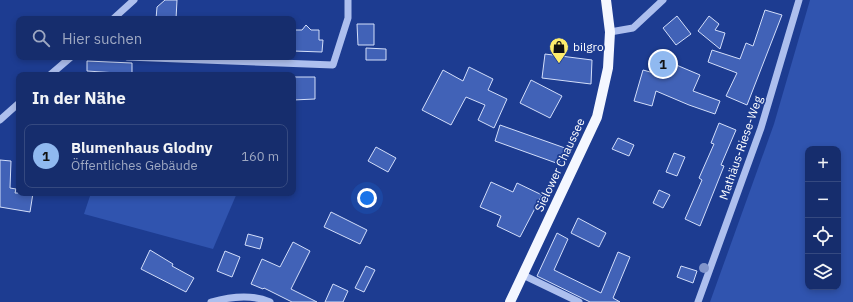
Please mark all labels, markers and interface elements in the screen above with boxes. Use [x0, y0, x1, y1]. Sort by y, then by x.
search box [16, 16, 296, 60]
icon: search [30, 27, 52, 49]
text: Hier suchen [62, 29, 142, 48]
shop icon: bilgro [548, 36, 570, 64]
place label: bilgro [573, 39, 604, 54]
pin: 1 [650, 49, 676, 79]
text: In der Nähe [32, 87, 126, 109]
street label: Mathäus-Riese-Weg [716, 93, 766, 202]
street label: Sielower Chaussee [531, 115, 588, 214]
text: Blumenhaus Glodny [71, 138, 213, 157]
map controls [805, 146, 841, 290]
button: + [805, 146, 841, 182]
text: 1 [42, 148, 50, 165]
text: 160 m [241, 148, 279, 165]
text: Öffentliches Gebäude [71, 157, 198, 174]
button: − [805, 182, 841, 218]
your location [357, 188, 377, 208]
button: locate [805, 218, 841, 254]
button: layers [805, 254, 841, 290]

